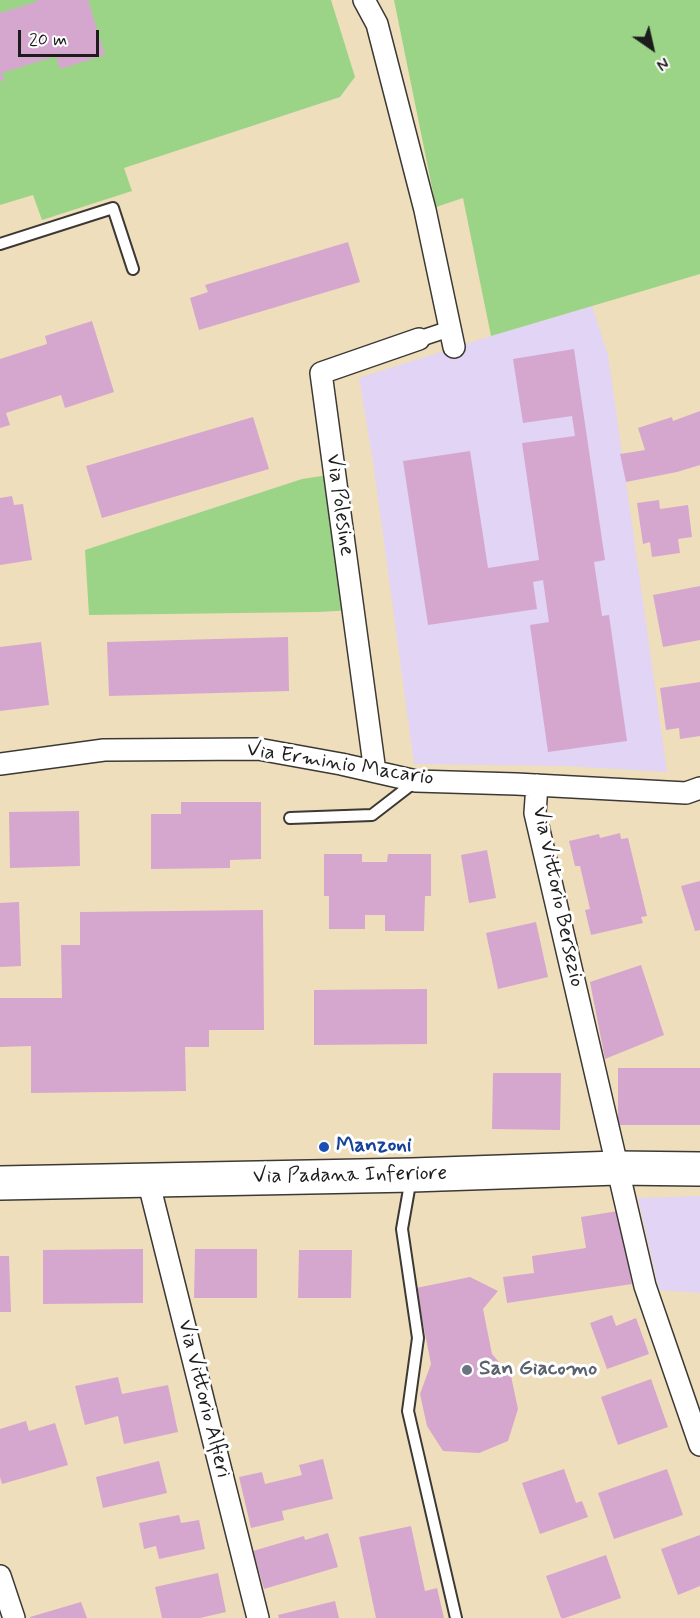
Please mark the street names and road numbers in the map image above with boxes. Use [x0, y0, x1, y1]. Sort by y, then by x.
street label: Via Polesine [319, 452, 359, 558]
street label: Via Erminio Macario [245, 738, 435, 792]
street label: Via Vittorio Bersezio [526, 805, 588, 989]
street label: Via Padana Inferiore [253, 1162, 447, 1190]
street label: Via Vittorio Alfieri [171, 1317, 235, 1481]

